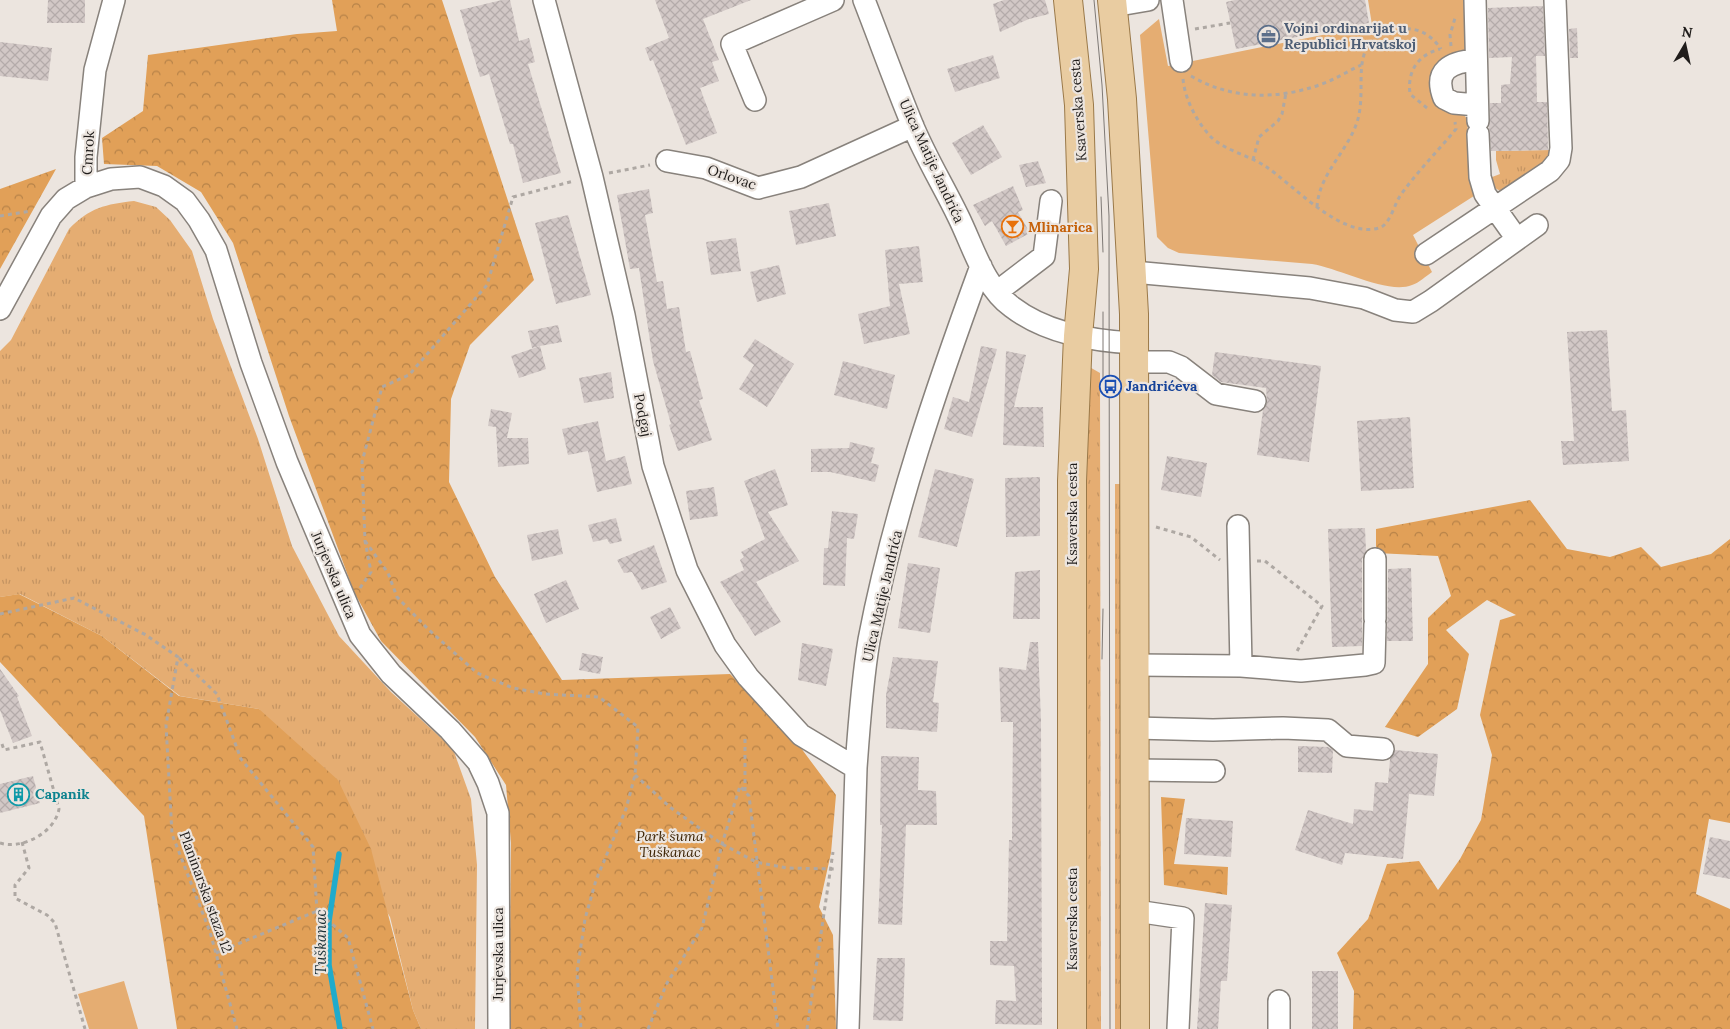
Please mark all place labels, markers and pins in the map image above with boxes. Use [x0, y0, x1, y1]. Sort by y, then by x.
place label: Vojni ordinarijat u Republici Hrvatskoj [1284, 19, 1416, 53]
office icon: Vojni ordinarijat u Republici Hrvatskoj [1256, 24, 1280, 48]
bar icon: Mlinarica [1000, 215, 1024, 239]
place label: Mlinarica [1028, 218, 1093, 236]
bus stop icon: Jandrićeva [1098, 374, 1122, 398]
place label: Jandrićeva [1126, 377, 1198, 395]
building icon: Capanik [7, 782, 31, 806]
place label: Capanik [35, 785, 90, 803]

